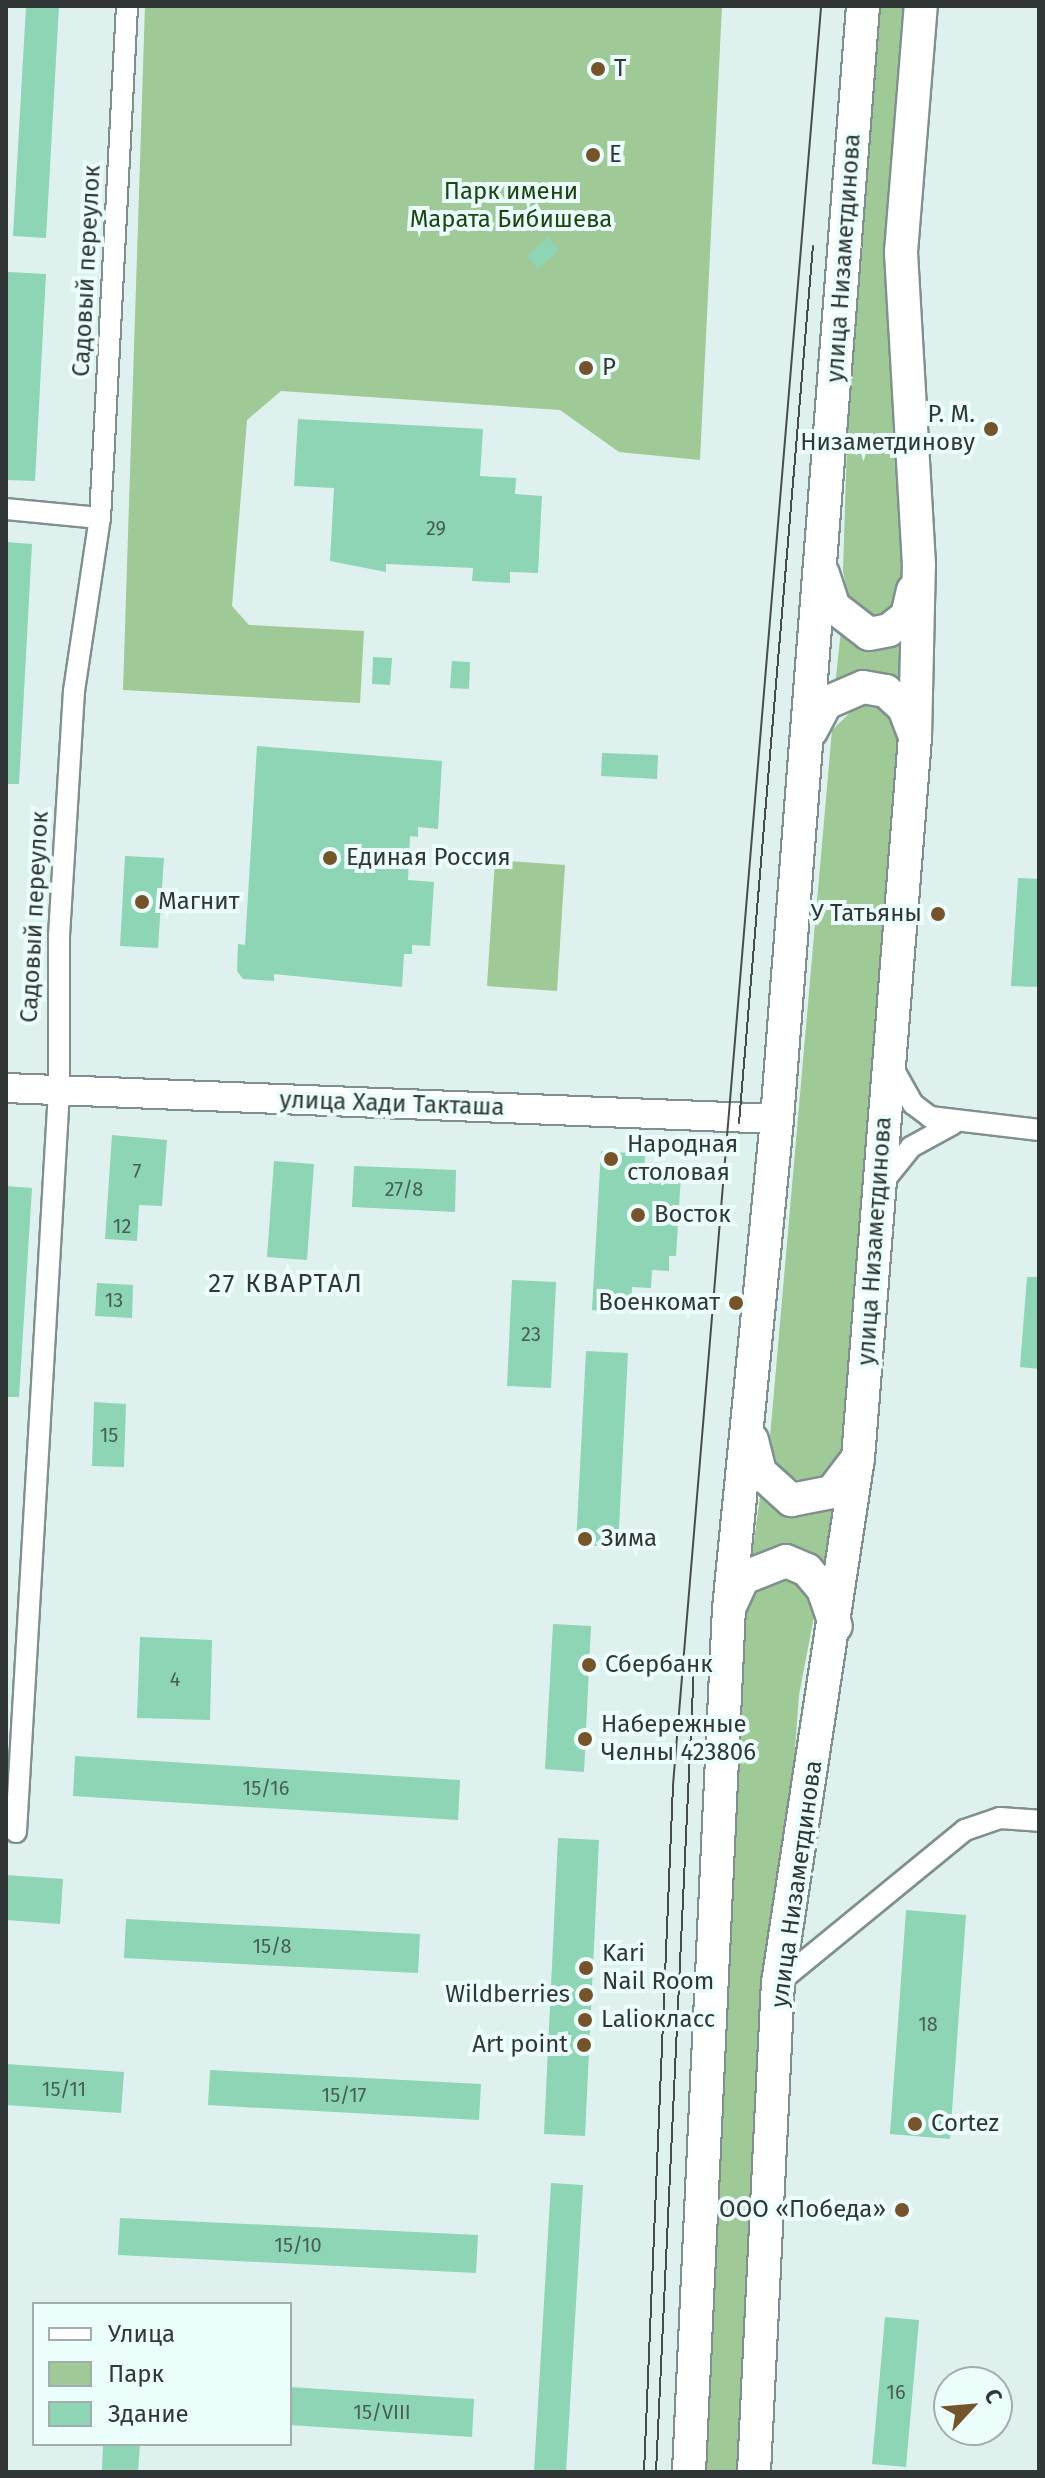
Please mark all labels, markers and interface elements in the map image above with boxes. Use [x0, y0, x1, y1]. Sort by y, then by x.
place label: Т [614, 55, 626, 83]
marker: Т [589, 60, 607, 78]
street label: улица Низаметдинова [821, 133, 867, 383]
place label: Е [609, 141, 622, 169]
marker: Е [584, 146, 602, 164]
street label: Садовый переулок [67, 164, 107, 378]
park label: Парк имени Марата Бибишева [410, 178, 612, 234]
place label: Р [602, 354, 616, 382]
marker: Р [577, 359, 595, 377]
place label: Р. М. Низаметдинову [800, 401, 975, 457]
marker: Р. М. Низаметдинову [982, 420, 1000, 438]
house number: 29 [426, 516, 446, 540]
street label: Садовый переулок [15, 810, 55, 1024]
place label: Единая Россия [346, 844, 511, 872]
marker: Единая Россия [321, 849, 339, 867]
place label: Магнит [158, 888, 239, 916]
marker: Магнит [133, 893, 151, 911]
place label: У Татьяны [811, 900, 922, 928]
marker: У Татьяны [929, 905, 947, 923]
street label: улица Хади Такташа [279, 1086, 505, 1122]
street label: улица Низаметдинова [852, 1116, 898, 1366]
place label: Народная столовая [627, 1131, 738, 1187]
marker: Народная столовая [602, 1150, 620, 1168]
house number: 7 [133, 1159, 141, 1183]
house number: 27/8 [385, 1177, 423, 1201]
place label: Восток [654, 1201, 731, 1229]
marker: Восток [629, 1206, 647, 1224]
house number: 12 [113, 1214, 131, 1238]
district label: 27 КВАРТАЛ [208, 1268, 364, 1300]
house number: 13 [105, 1288, 123, 1312]
place label: Военкомат [598, 1289, 720, 1317]
marker: Военкомат [727, 1294, 745, 1312]
house number: 23 [521, 1322, 541, 1346]
house number: 15 [100, 1423, 118, 1447]
place label: Зима [601, 1525, 657, 1553]
marker: Зима [576, 1530, 594, 1548]
place label: Сбербанк [605, 1651, 713, 1679]
marker: Сбербанк [580, 1656, 598, 1674]
house number: 4 [170, 1667, 180, 1691]
place label: Набережные Челны 423806 [601, 1711, 756, 1767]
marker: Набережные Челны 423806 [576, 1730, 594, 1748]
street label: улица Низаметдинова [765, 1759, 829, 2009]
house number: 15/16 [243, 1776, 289, 1800]
house number: 15/8 [252, 1934, 292, 1958]
place label: Kari Nail Room [602, 1940, 714, 1996]
marker: Kari Nail Room [577, 1959, 595, 1977]
place label: Wildberries [445, 1981, 570, 2009]
marker: Wildberries [577, 1986, 595, 2004]
place label: Lalioкласс [601, 2006, 715, 2034]
marker: Lalioкласс [576, 2011, 594, 2029]
house number: 18 [918, 2012, 938, 2036]
place label: Art point [472, 2031, 568, 2059]
marker: Art point [575, 2036, 593, 2054]
house number: 15/11 [42, 2077, 86, 2101]
house number: 15/17 [321, 2083, 367, 2107]
place label: Cortez [931, 2110, 999, 2138]
marker: Cortez [906, 2115, 924, 2133]
place label: ООО «Победа» [719, 2196, 886, 2224]
marker: ООО «Победа» [893, 2201, 911, 2219]
house number: 15/10 [274, 2233, 322, 2257]
legend [32, 2302, 292, 2446]
text: Улица [108, 2320, 175, 2348]
text: Парк [108, 2360, 164, 2388]
north arrow [933, 2366, 1013, 2446]
house number: 16 [886, 2380, 906, 2404]
text: С [978, 2385, 1008, 2408]
text: Здание [108, 2400, 189, 2428]
house number: 15/VIII [353, 2400, 411, 2424]

